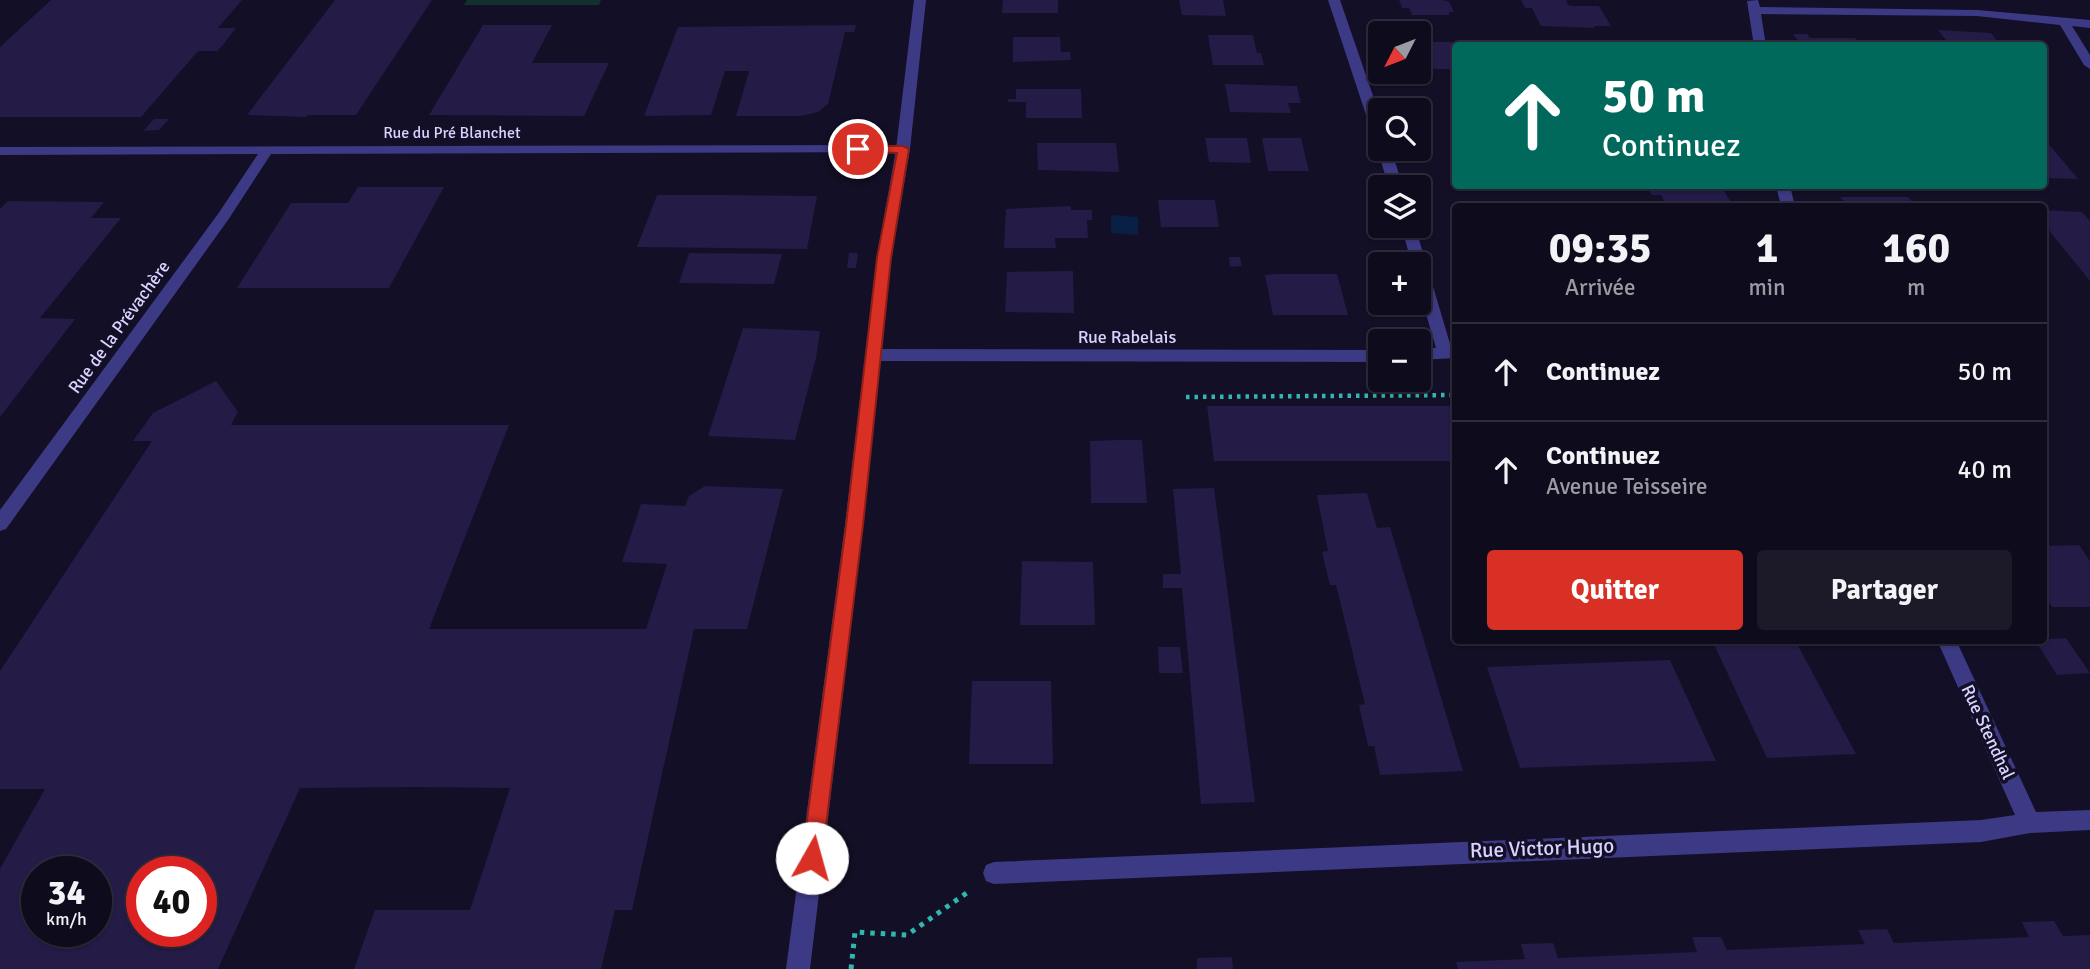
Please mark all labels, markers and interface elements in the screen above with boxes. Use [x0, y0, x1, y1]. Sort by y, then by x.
north arrow [1368, 21, 1432, 84]
map controls [1368, 21, 1431, 392]
text: 50 m [1602, 66, 1705, 126]
icon: ahead [1487, 70, 1578, 161]
button: search [1368, 98, 1431, 161]
pin [828, 119, 888, 179]
street label: Rue du Pré Blanchet [383, 123, 521, 143]
text: Continuez [1602, 126, 1741, 165]
icon: arrive [839, 130, 877, 168]
button: layers [1368, 175, 1431, 238]
text: 09:35 [1549, 223, 1652, 274]
text: 1 [1756, 223, 1778, 274]
text: 160 [1882, 223, 1950, 274]
button: + [1368, 252, 1431, 315]
street label: Rue de la Prévachère [63, 256, 175, 398]
text: Arrivée [1565, 273, 1636, 302]
text: min [1748, 273, 1786, 302]
text: m [1907, 273, 1925, 302]
street label: Rue Rabelais [1078, 326, 1176, 348]
button: − [1368, 329, 1431, 392]
icon: ahead [1487, 353, 1525, 391]
text: Continuez [1546, 356, 1660, 388]
text: 50 m [1957, 356, 2012, 388]
text: Continuez [1546, 440, 1660, 472]
icon: ahead [1487, 451, 1525, 489]
text: 40 m [1957, 454, 2012, 486]
text: Avenue Teisseire [1546, 472, 1708, 501]
button: Quitter [1487, 550, 1743, 630]
button: Partager [1757, 550, 2012, 630]
street label: Rue Stendhal [1956, 681, 2020, 783]
position arrow [775, 821, 849, 895]
street label: Rue Victor Hugo [1469, 832, 1615, 864]
speed limit sign: 40 [126, 856, 217, 947]
text: 34 [48, 871, 85, 914]
text: km/h [46, 908, 87, 930]

